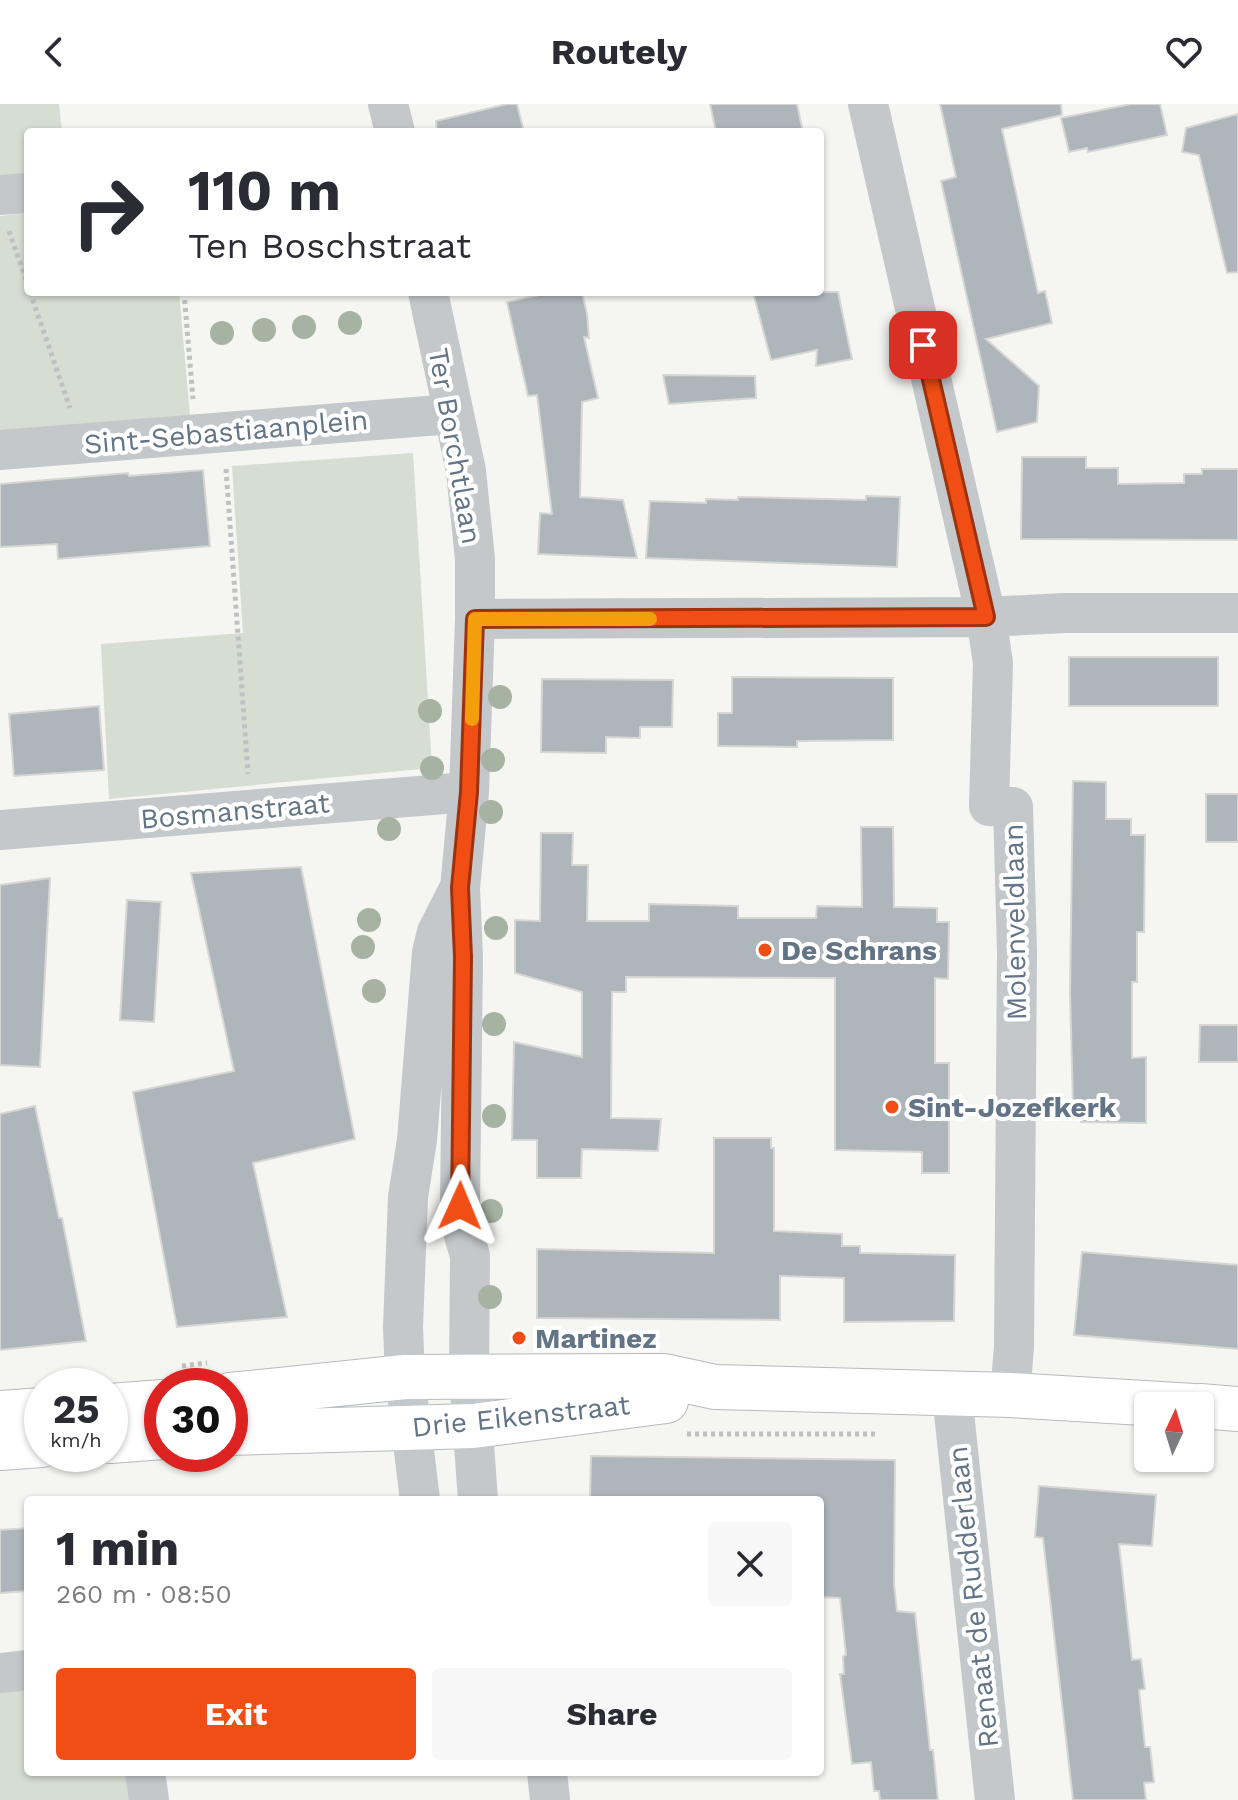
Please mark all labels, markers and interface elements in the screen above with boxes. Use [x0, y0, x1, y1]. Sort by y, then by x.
icon: back [32, 30, 76, 74]
icon: heart [1162, 30, 1206, 74]
text: Routely [551, 31, 687, 73]
text: 110 m [188, 158, 341, 224]
icon: right [56, 160, 160, 264]
text: Ten Boschstraat [188, 225, 471, 267]
pin [889, 311, 957, 379]
icon: arrive [901, 323, 945, 367]
street label: Ter Borchtlaan [422, 345, 488, 547]
street label: Sint-Sebastiaanplein [83, 403, 369, 461]
street label: Bosmanstraat [139, 786, 331, 836]
street label: Molenveldlaan [997, 823, 1033, 1021]
place label: De Schrans [781, 934, 937, 967]
marker: De Schrans [756, 941, 774, 959]
place label: Sint-Jozefkerk [908, 1091, 1117, 1124]
marker: Sint-Jozefkerk [883, 1098, 901, 1116]
position arrow [418, 1164, 502, 1248]
place label: Martinez [535, 1322, 657, 1355]
marker: Martinez [510, 1329, 528, 1347]
speed limit sign: 30 [144, 1368, 248, 1472]
text: 25 [52, 1386, 100, 1433]
street label: Drie Eikenstraat [410, 1388, 632, 1444]
north arrow [1134, 1392, 1214, 1472]
map controls [1134, 1392, 1214, 1472]
text: km/h [50, 1428, 102, 1452]
street label: Renaat de Rudderlaan [941, 1445, 1005, 1749]
text: 1 min [56, 1520, 179, 1577]
button: close [708, 1522, 792, 1606]
text: 260 m · 08:50 [56, 1579, 232, 1609]
button: Exit [56, 1668, 416, 1760]
button: Share [432, 1668, 792, 1760]

